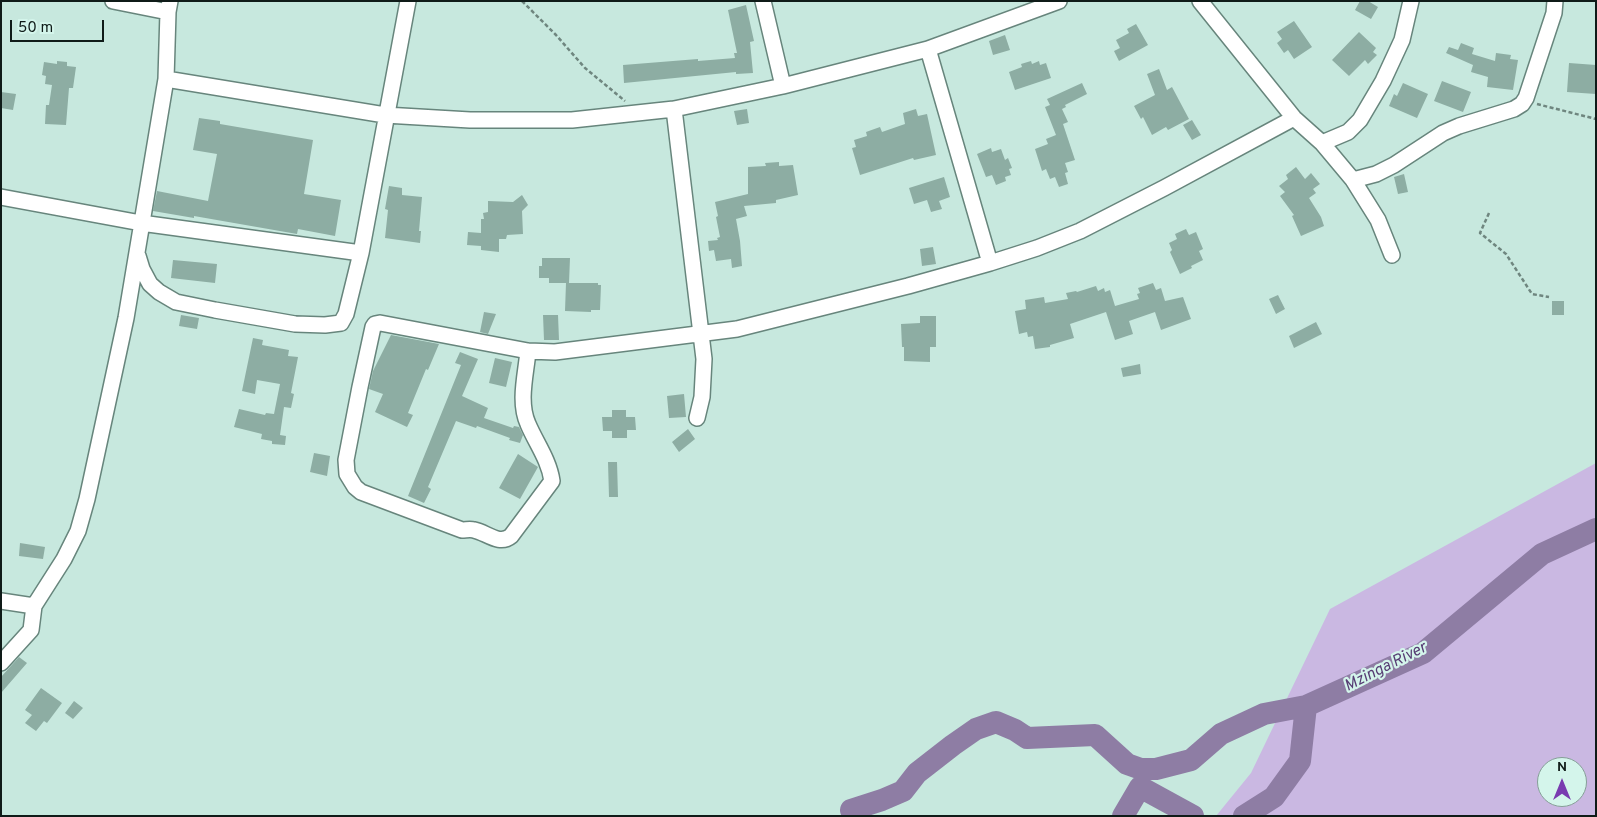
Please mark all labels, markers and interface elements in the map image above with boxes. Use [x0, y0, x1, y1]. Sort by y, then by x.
scale bar [12, 10, 106, 42]
text: 50 m [18, 19, 53, 38]
water label: Mzinga River [1342, 639, 1430, 697]
north arrow [1537, 757, 1587, 807]
text: N [1557, 759, 1567, 776]

